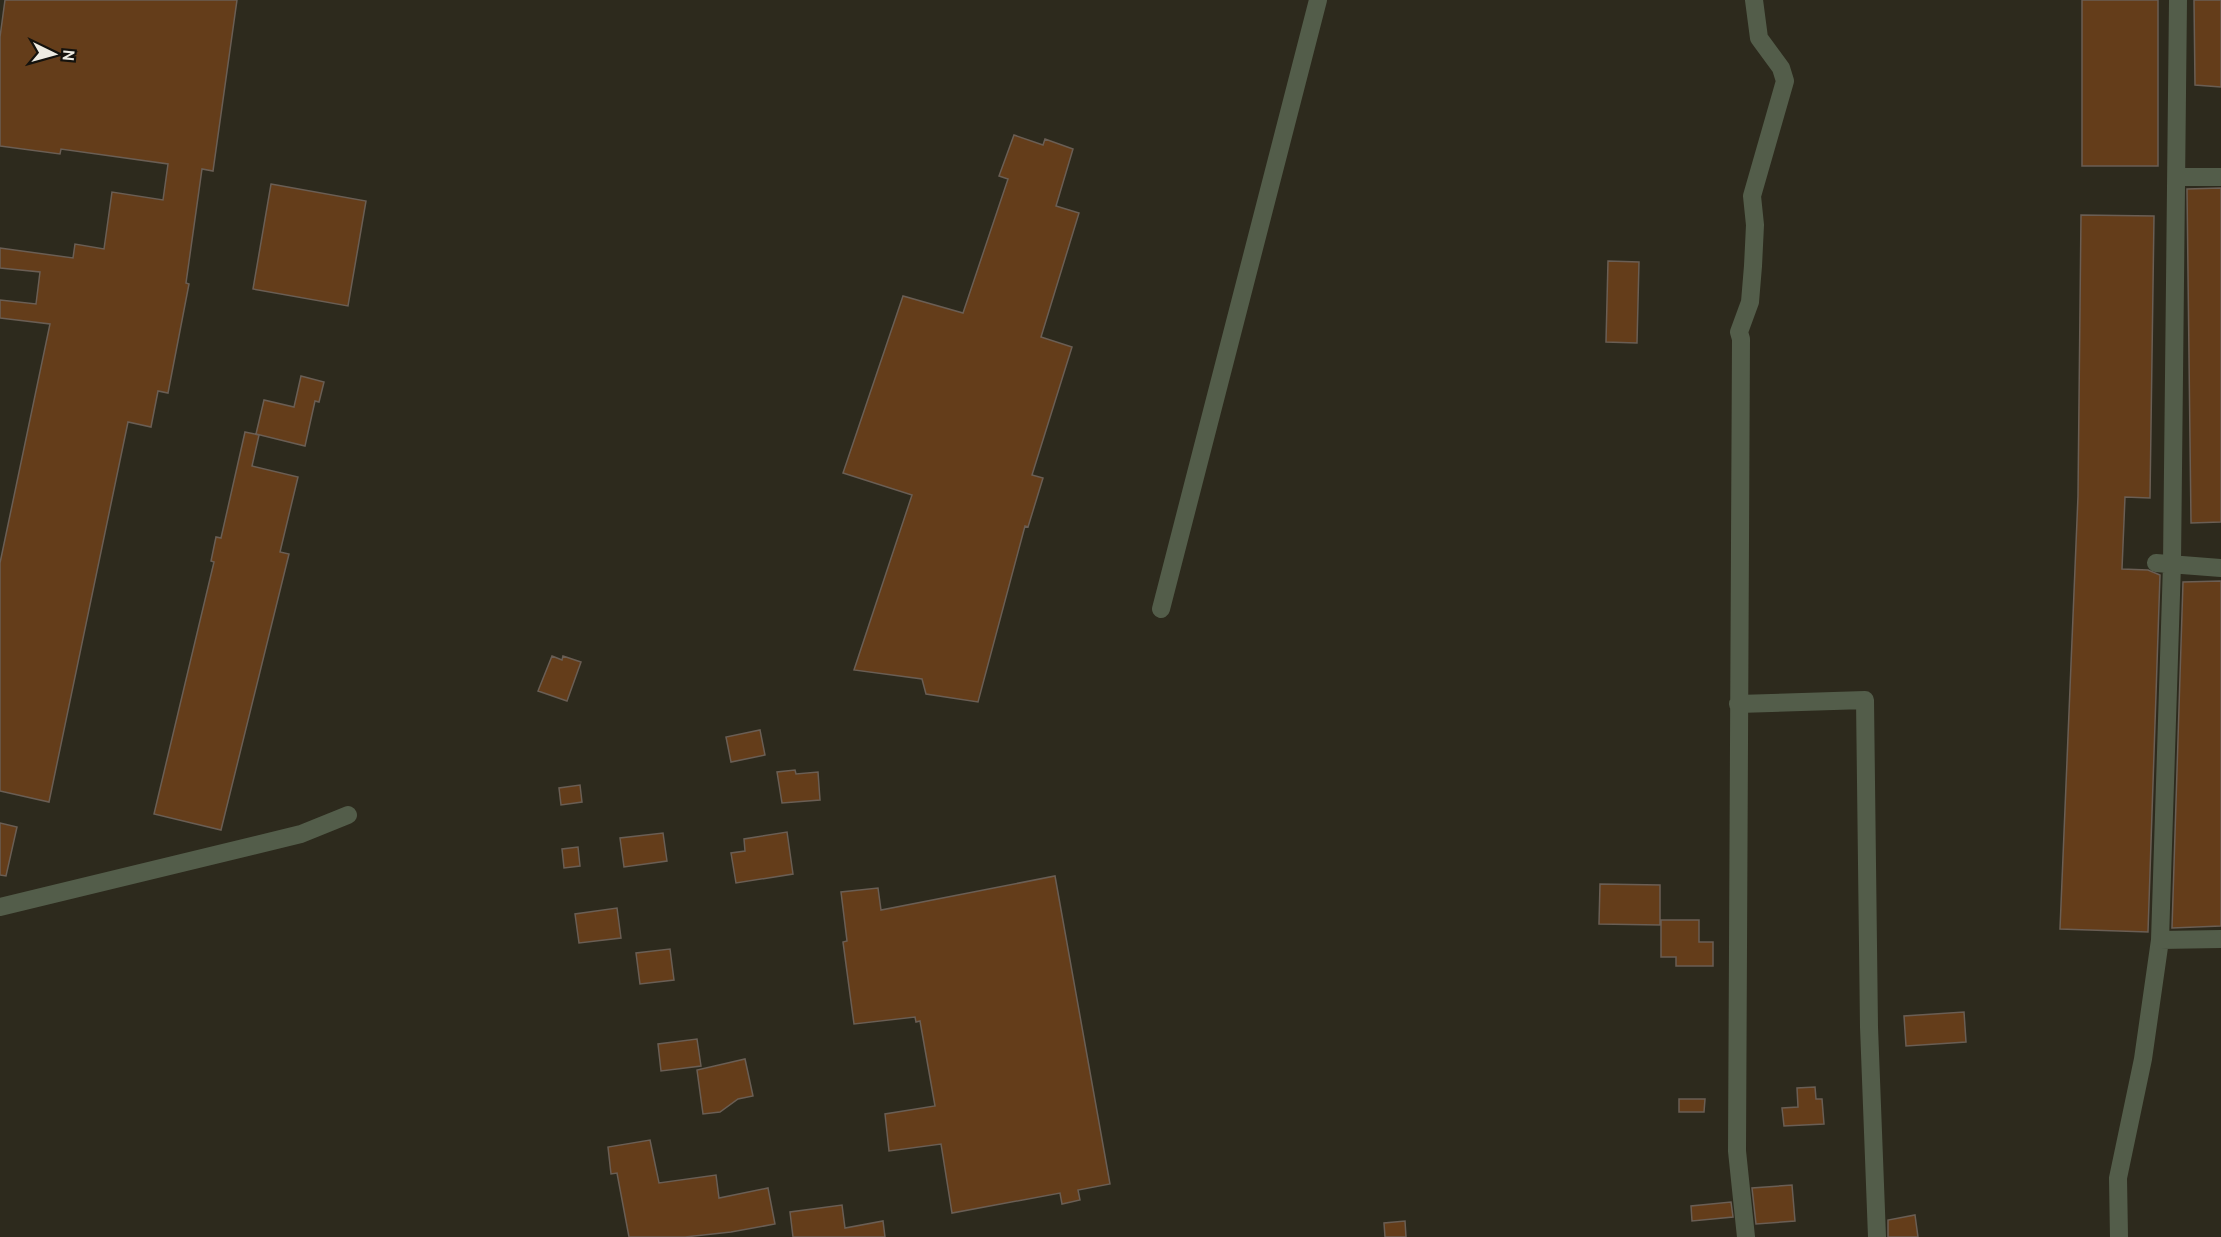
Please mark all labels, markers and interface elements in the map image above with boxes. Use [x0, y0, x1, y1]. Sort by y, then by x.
north arrow [24, 24, 84, 84]
text: N [58, 49, 78, 62]

